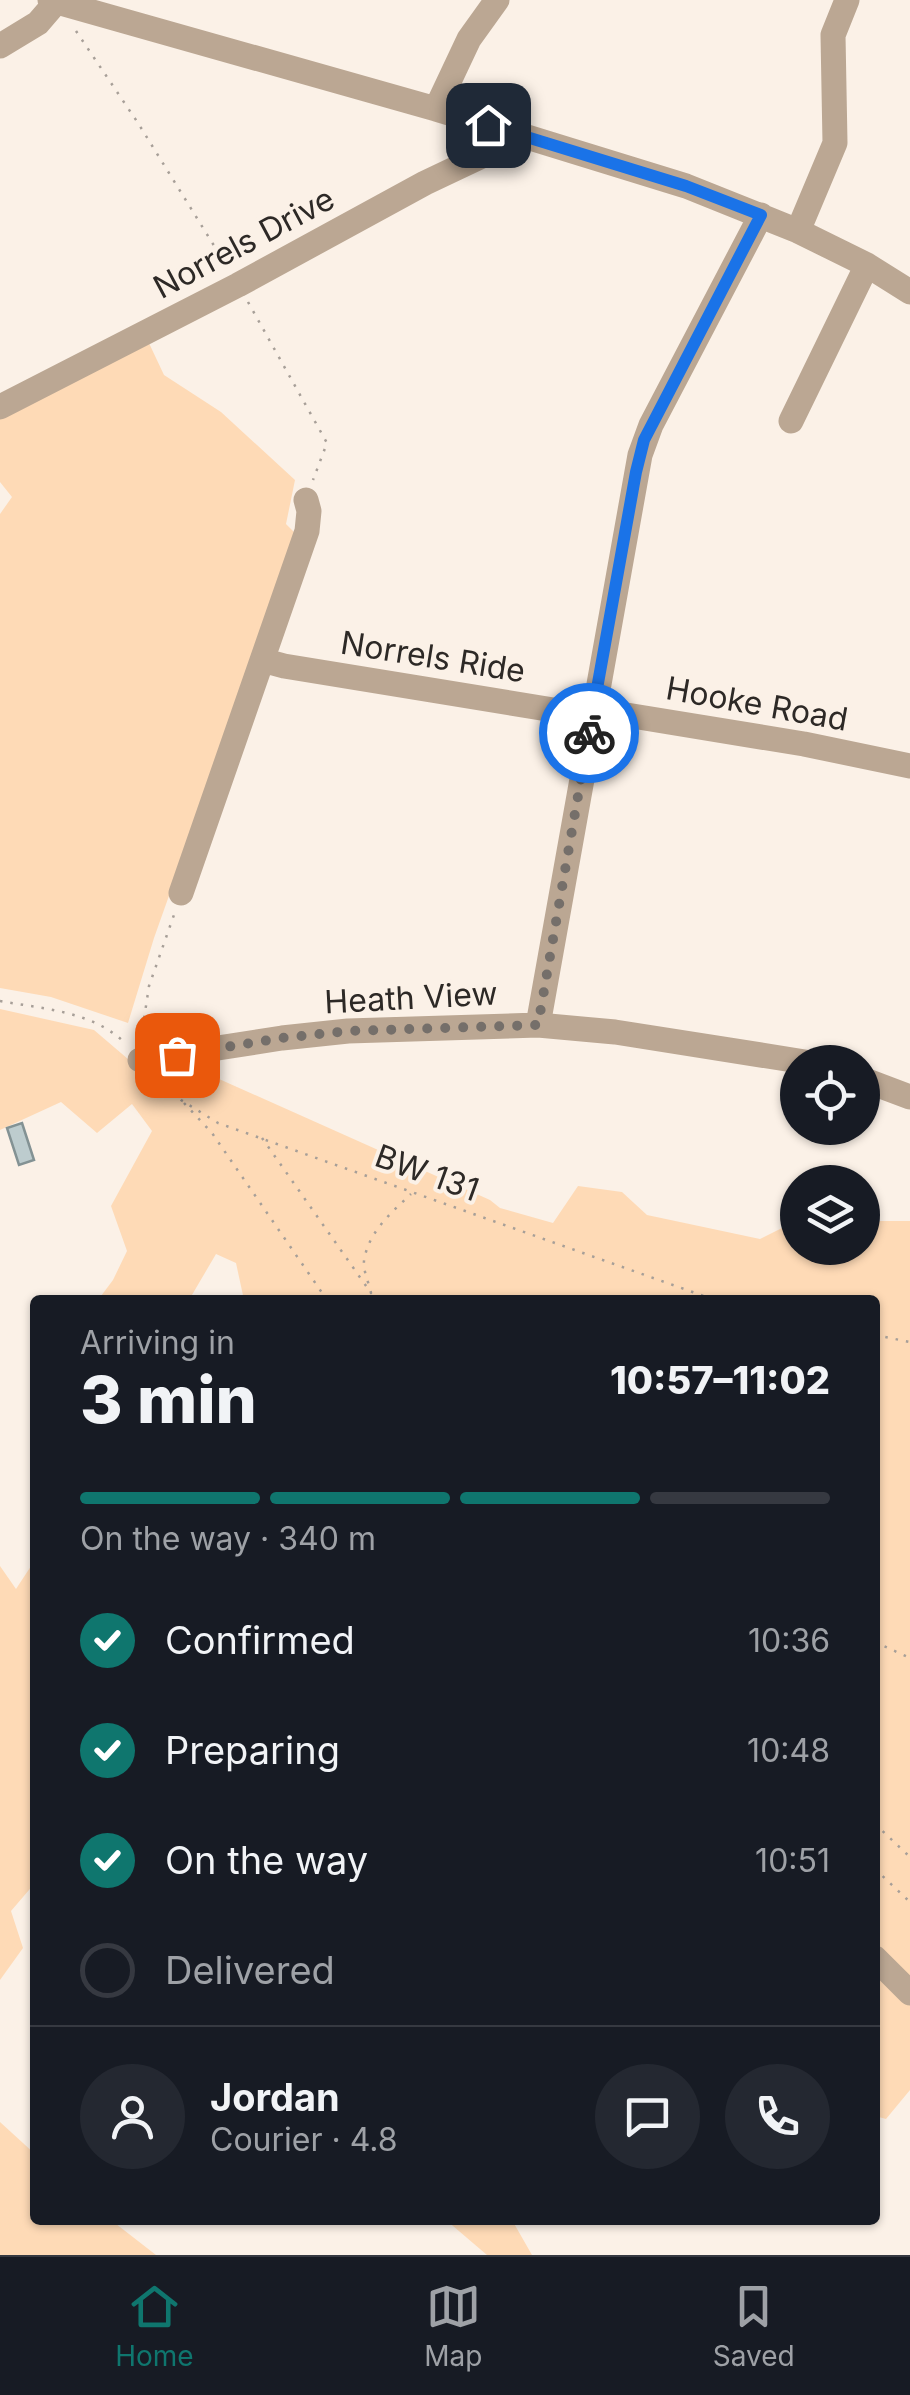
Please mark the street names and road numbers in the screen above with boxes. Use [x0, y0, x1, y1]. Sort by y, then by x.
street label: Norrels Drive [147, 179, 341, 307]
street label: Norrels Ride [338, 623, 528, 690]
street label: Hooke Road [663, 668, 851, 739]
street label: Heath View [323, 973, 498, 1022]
street label: BW 131 [370, 1136, 484, 1209]

